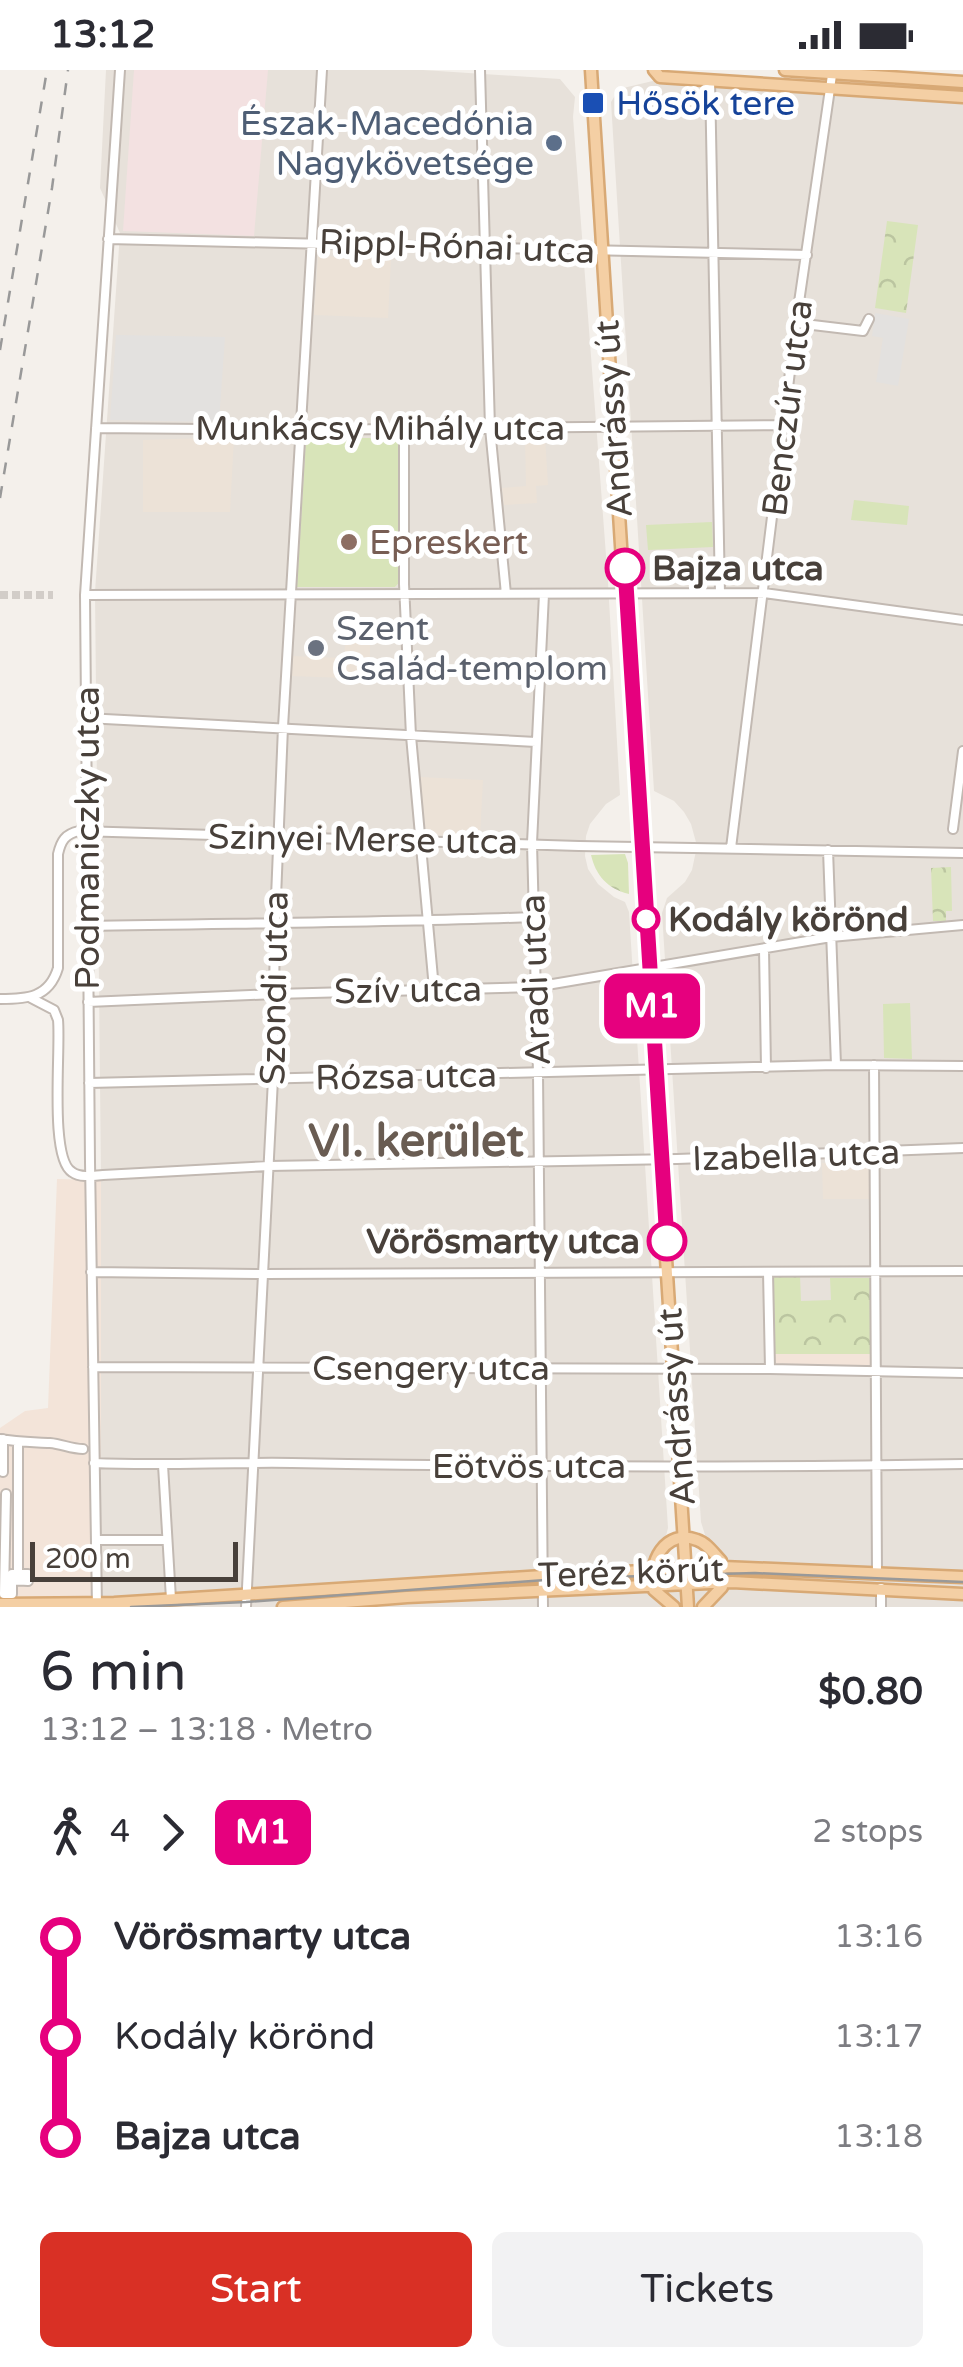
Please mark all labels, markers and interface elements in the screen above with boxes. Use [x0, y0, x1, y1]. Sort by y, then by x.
text: 13:12 [50, 12, 155, 58]
place label: Hősök tere [616, 83, 795, 125]
marker: Hősök tere [580, 90, 606, 116]
place label: Észak-Macedónia Nagykövetsége [240, 103, 534, 185]
marker: Észak-Macedónia Nagykövetsége [543, 132, 565, 154]
street label: Rippl-Rónai utca [318, 221, 596, 273]
street label: Benczúr utca [754, 297, 822, 519]
street label: Andrássy út [586, 318, 642, 519]
street label: Munkácsy Mihály utca [195, 408, 565, 450]
place label: Epreskert [369, 522, 528, 564]
marker: Epreskert [338, 531, 360, 553]
place label: Bajza utca [652, 548, 824, 590]
marker: Bajza utca [606, 549, 644, 587]
place label: Szent Család-templom [336, 608, 608, 690]
marker: Szent Család-templom [305, 637, 327, 659]
street label: Podmaniczky utca [67, 686, 109, 990]
street label: Szinyei Merse utca [208, 816, 518, 864]
street label: Szondi utca [252, 891, 298, 1086]
street label: Aradi utca [512, 893, 560, 1066]
place label: Kodály körönd [668, 899, 909, 941]
marker: Kodály körönd [633, 906, 659, 932]
street label: Szív utca [334, 969, 482, 1013]
line badge: M1 [607, 974, 697, 1038]
text: M1 [624, 985, 680, 1027]
street label: Rózsa utca [315, 1054, 497, 1100]
district label: VI. kerület [308, 1115, 524, 1169]
street label: Izabella utca [691, 1131, 901, 1181]
place label: Vörösmarty utca [366, 1221, 640, 1263]
marker: Vörösmarty utca [648, 1222, 686, 1260]
street label: Andrássy út [649, 1306, 705, 1507]
street label: Csengery utca [312, 1348, 550, 1390]
street label: Eötvös utca [432, 1446, 626, 1488]
scale bar [30, 1537, 238, 1582]
text: 200 m [45, 1542, 131, 1576]
street label: Teréz körút [537, 1549, 725, 1597]
text: 6 min [40, 1640, 187, 1706]
text: $0.80 [818, 1669, 923, 1715]
text: 13:12 – 13:18 · Metro [40, 1711, 373, 1749]
icon: walk [40, 1805, 95, 1860]
icon: forward [145, 1805, 200, 1860]
text: M1 [235, 1811, 291, 1853]
text: 4 [110, 1813, 130, 1851]
text: 2 stops [812, 1813, 923, 1851]
text: Vörösmarty utca [114, 1914, 411, 1960]
text: 13:16 [834, 1918, 923, 1956]
text: Kodály körönd [114, 2014, 375, 2060]
text: 13:17 [834, 2018, 923, 2056]
text: Bajza utca [114, 2114, 301, 2160]
text: 13:18 [834, 2118, 923, 2156]
button: Start [40, 2232, 472, 2347]
button: Tickets [492, 2232, 923, 2347]

